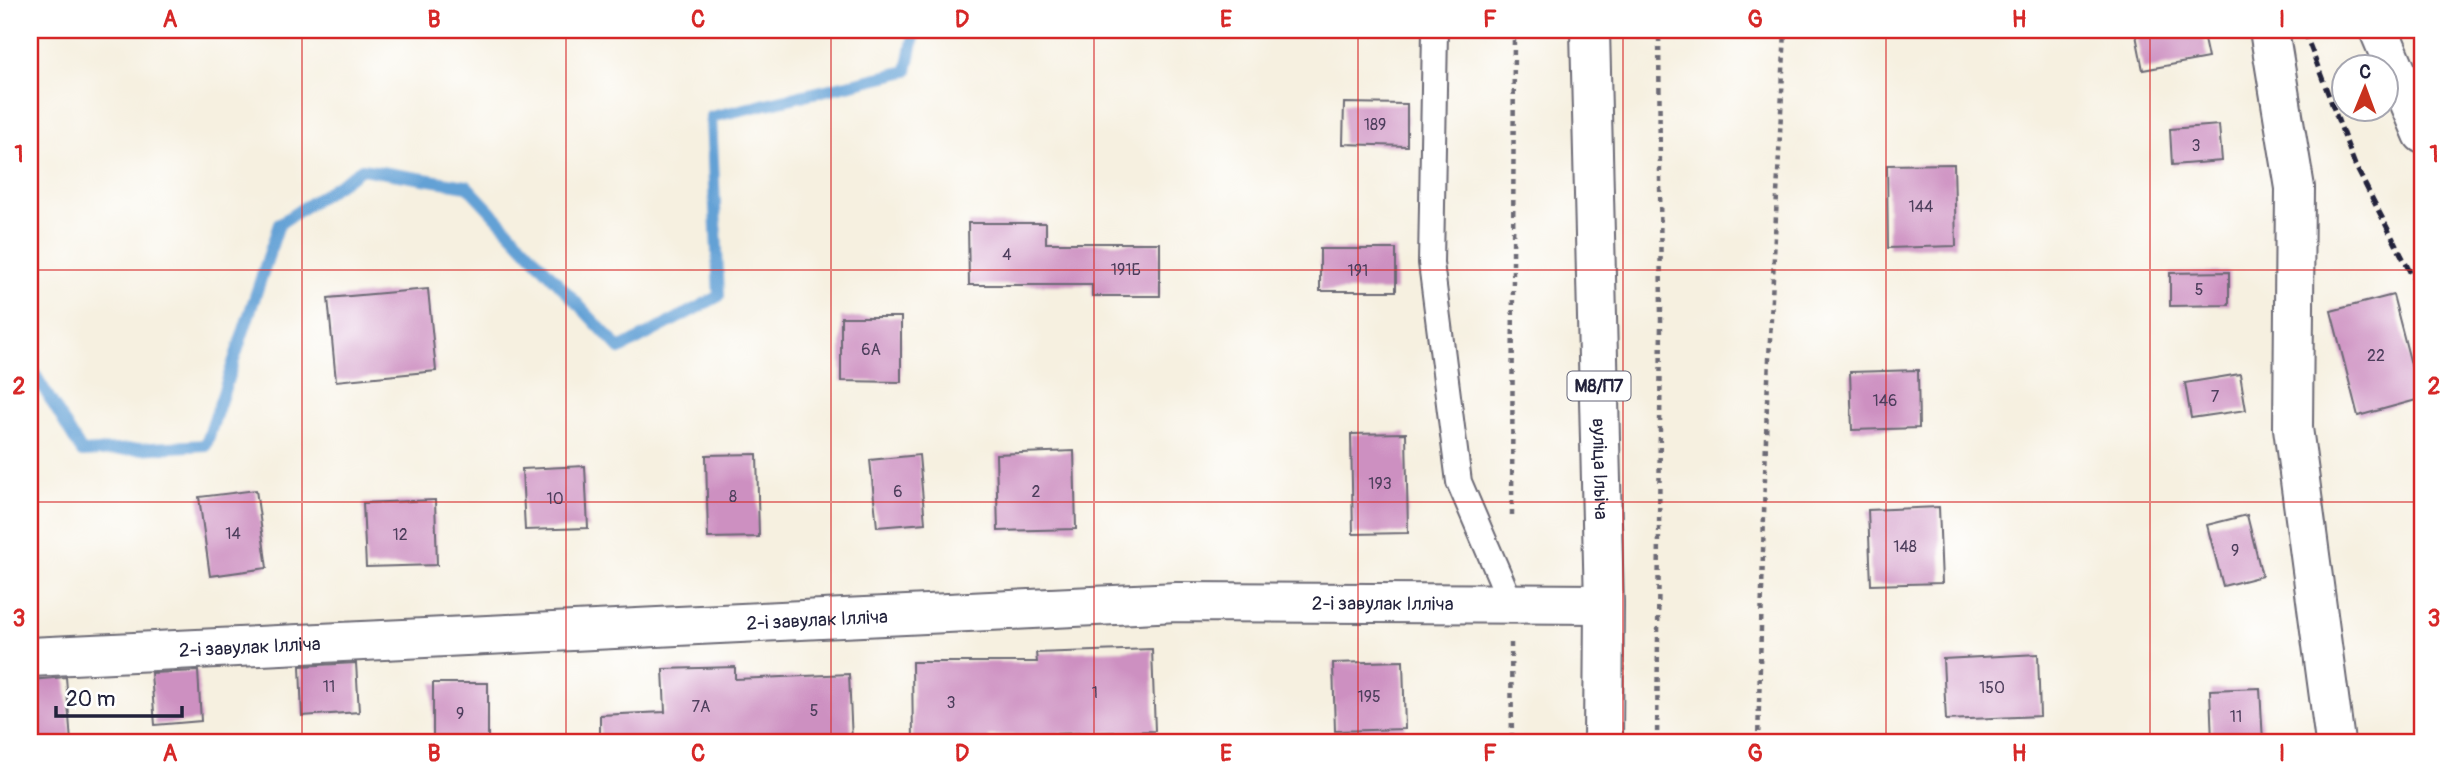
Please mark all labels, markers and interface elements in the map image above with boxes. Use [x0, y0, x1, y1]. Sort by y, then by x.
text: A [163, 5, 178, 34]
text: B [427, 5, 441, 34]
text: C [691, 5, 705, 34]
text: D [955, 5, 969, 34]
text: E [1220, 5, 1232, 34]
text: F [1483, 5, 1497, 34]
text: G [1747, 5, 1763, 34]
text: H [2012, 5, 2026, 34]
text: I [2279, 5, 2285, 34]
north arrow [2330, 52, 2400, 122]
text: С [2359, 60, 2372, 84]
house number: 189 [1364, 115, 1386, 135]
house number: 3 [2192, 136, 2201, 156]
text: 1 [15, 140, 24, 169]
text: 1 [2430, 140, 2439, 169]
house number: 144 [1909, 197, 1933, 217]
house number: 4 [1002, 245, 1012, 265]
house number: 191Б [1111, 260, 1141, 280]
house number: 191 [1348, 261, 1368, 281]
house number: 5 [2195, 280, 2203, 300]
house number: 6А [861, 340, 881, 360]
house number: 22 [2367, 346, 2385, 366]
text: 2 [13, 372, 26, 401]
road number: М8/П7 [1568, 372, 1630, 400]
text: 2 [2428, 372, 2441, 401]
house number: 7 [2211, 387, 2220, 407]
house number: 146 [1873, 391, 1897, 411]
street label: вуліца Ільіча [1586, 418, 1613, 520]
house number: 193 [1368, 474, 1392, 494]
house number: 6 [893, 482, 903, 502]
house number: 2 [1032, 482, 1041, 502]
house number: 8 [729, 487, 737, 507]
house number: 10 [546, 489, 564, 509]
house number: 14 [225, 524, 241, 544]
house number: 12 [392, 525, 408, 545]
house number: 148 [1893, 537, 1917, 557]
house number: 9 [2231, 541, 2239, 561]
street label: 2-і завулак Ілліча [1312, 592, 1454, 616]
text: 3 [13, 604, 25, 633]
text: 3 [2428, 604, 2440, 633]
street label: 2-і завулак Ілліча [746, 605, 889, 636]
street label: 2-і завулак Ілліча [178, 632, 321, 663]
scale bar [56, 674, 182, 718]
house number: 11 [323, 677, 335, 697]
house number: 150 [1979, 678, 2005, 698]
house number: 1 [1092, 683, 1098, 703]
text: 20 m [66, 686, 115, 713]
house number: 195 [1357, 687, 1381, 707]
house number: 3 [947, 693, 956, 713]
house number: 7А [692, 697, 710, 717]
house number: 5 [810, 701, 818, 721]
house number: 9 [456, 704, 464, 724]
house number: 11 [2230, 707, 2242, 727]
text: A [163, 739, 178, 768]
text: B [427, 739, 441, 768]
text: C [691, 739, 705, 768]
text: D [955, 739, 969, 768]
text: E [1220, 739, 1232, 768]
text: F [1483, 739, 1497, 768]
text: G [1747, 739, 1763, 768]
text: H [2012, 739, 2026, 768]
text: I [2279, 739, 2285, 768]

